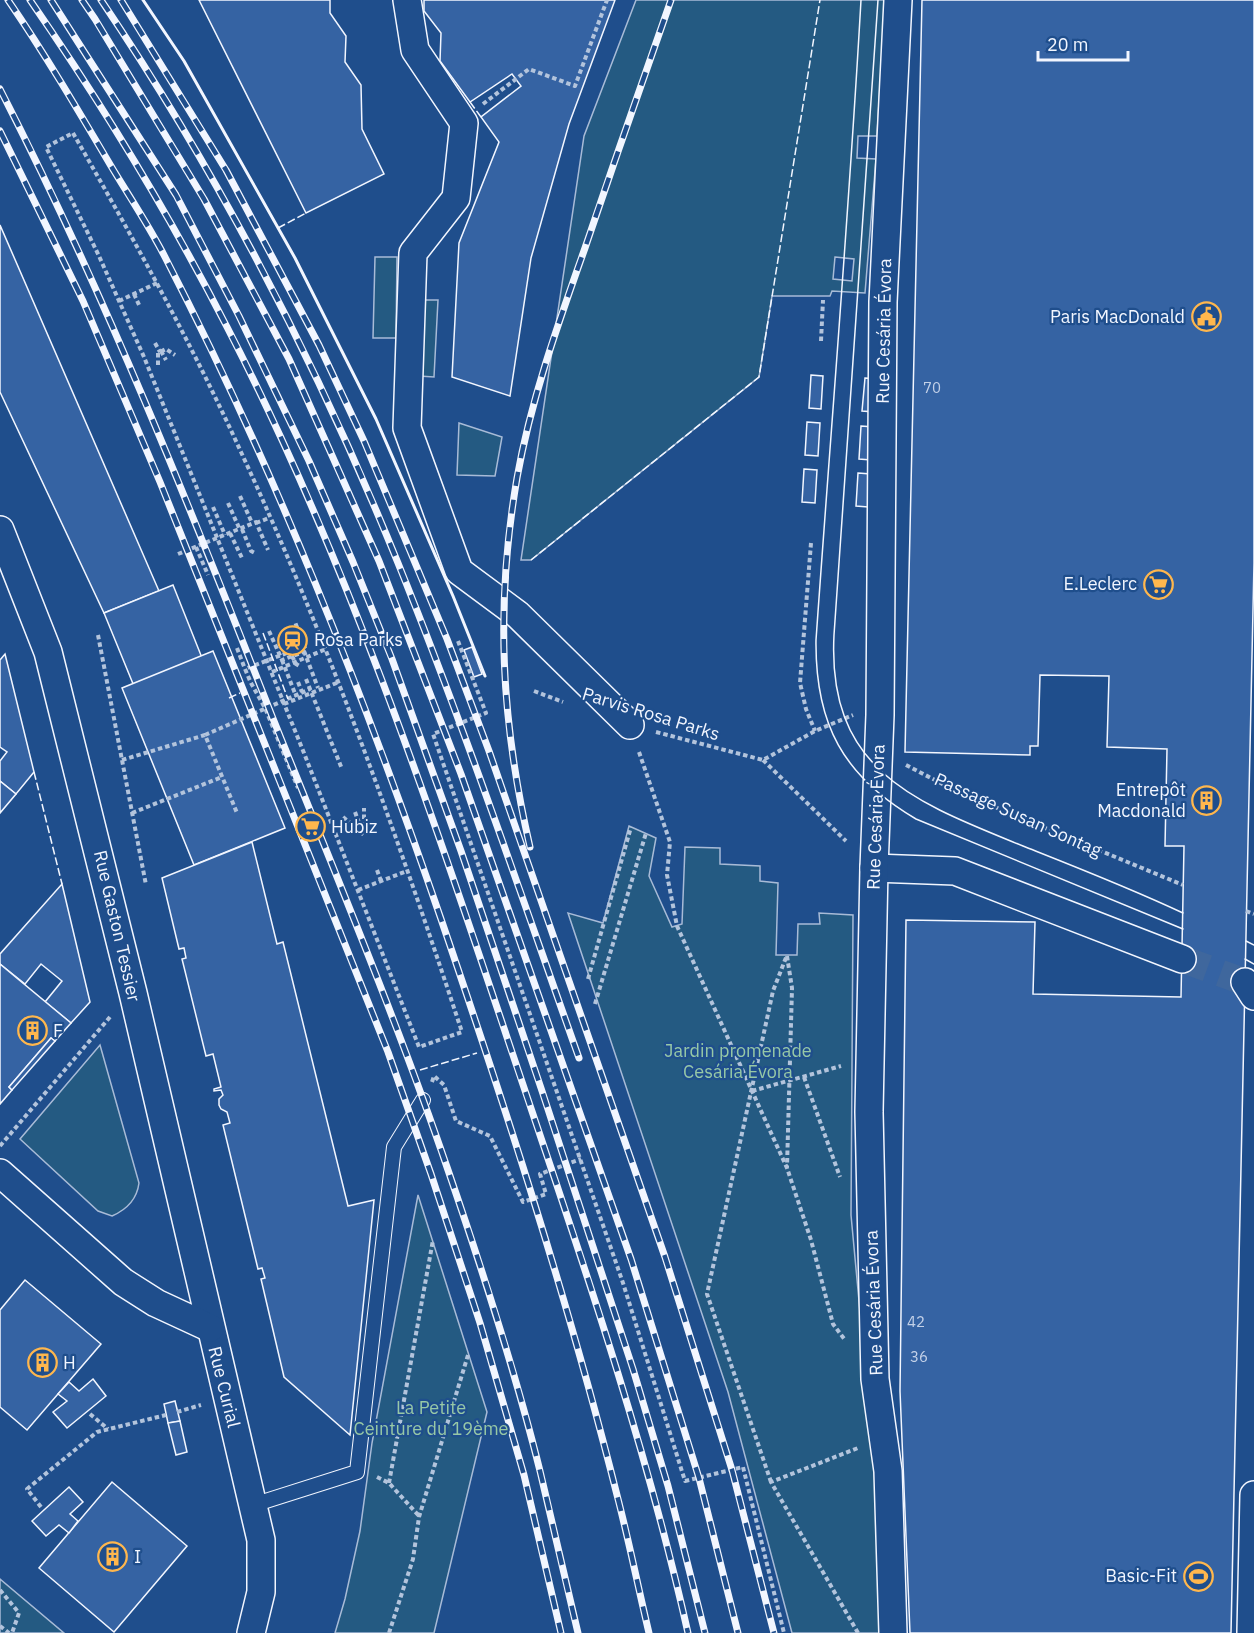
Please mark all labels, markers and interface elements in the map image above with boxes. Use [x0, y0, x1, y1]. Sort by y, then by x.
scale bar [1038, 24, 1128, 62]
text: 20 m [1047, 33, 1089, 56]
street label: Rue Cesária Évora [871, 258, 896, 404]
public building icon: Paris MacDonald [1190, 301, 1222, 333]
place label: Paris MacDonald [1050, 305, 1185, 328]
house number: 70 [923, 378, 941, 397]
supermarket icon: E.Leclerc [1142, 568, 1174, 600]
place label: E.Leclerc [1063, 572, 1137, 595]
station icon: Rosa Parks [277, 624, 309, 656]
place label: Rosa Parks [314, 628, 403, 651]
street label: Parvis Rosa Parks [580, 682, 723, 745]
street label: Rue Cesária Évora [861, 743, 890, 890]
street label: Passage Susan Sontag [931, 767, 1106, 862]
place label: Entrepôt Macdonald [1097, 778, 1186, 822]
building icon: Entrepôt Macdonald [1191, 784, 1223, 816]
supermarket icon: Hubiz [294, 811, 326, 843]
place label: Hubiz [331, 815, 377, 838]
street label: Rue Gaston Tessier [89, 848, 146, 1004]
building icon: F [16, 1015, 48, 1047]
place label: F [53, 1019, 63, 1042]
park label: Jardin promenade Cesária Évora [664, 1039, 812, 1083]
street label: Rue Cesária Évora [859, 1229, 888, 1376]
house number: 42 [907, 1312, 925, 1331]
street label: Rue Curial [203, 1344, 246, 1430]
building icon: H [26, 1347, 58, 1379]
house number: 36 [910, 1347, 928, 1366]
place label: H [63, 1351, 76, 1374]
park label: La Petite Ceinture du 19ème [354, 1396, 509, 1440]
building icon: I [97, 1541, 129, 1573]
place label: I [134, 1545, 141, 1568]
sports icon: Basic-Fit [1182, 1560, 1214, 1592]
place label: Basic-Fit [1105, 1564, 1177, 1587]

